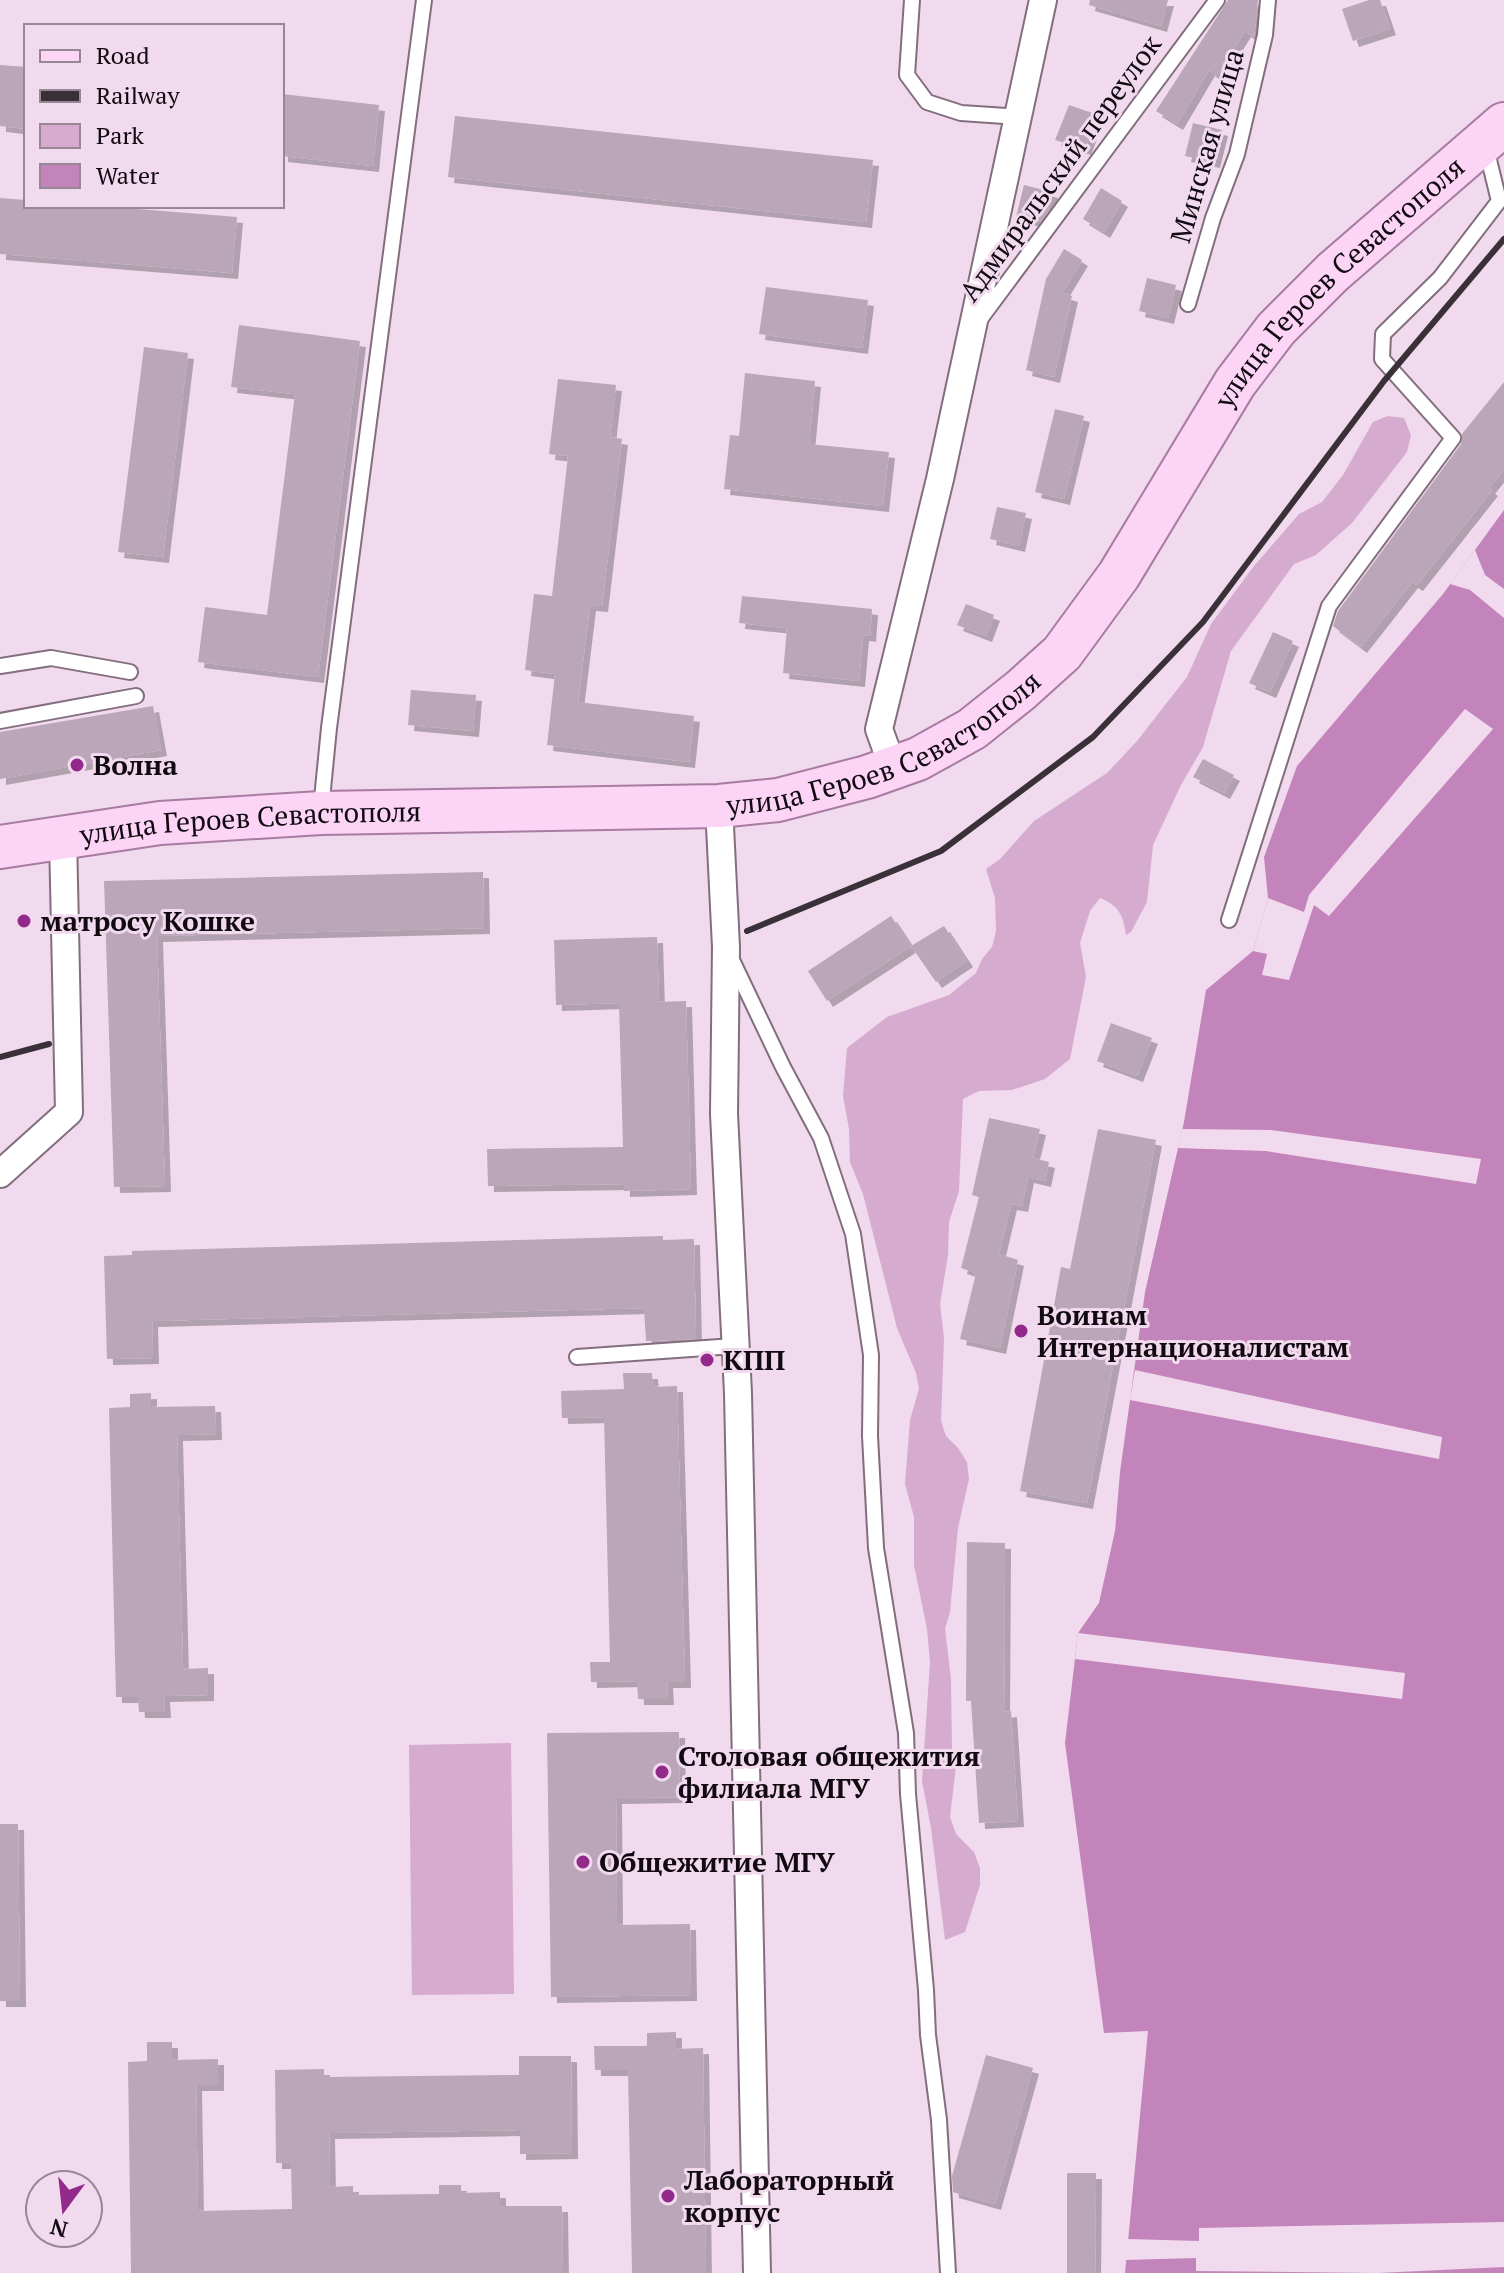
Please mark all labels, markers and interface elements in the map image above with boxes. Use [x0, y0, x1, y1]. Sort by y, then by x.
legend [24, 24, 284, 208]
street label: Адмиральский переулок [950, 26, 1169, 309]
text: Road [96, 39, 150, 71]
street label: Минская улица [1161, 45, 1252, 247]
text: Railway [96, 79, 180, 111]
text: Park [96, 119, 145, 151]
street label: улица Героев Севастополя [1205, 148, 1472, 416]
text: Water [96, 159, 160, 191]
street label: улица Героев Севастополя [724, 662, 1048, 823]
place label: Волна [93, 746, 178, 783]
marker: Волна [68, 756, 86, 774]
street label: улица Героев Севастополя [76, 792, 421, 853]
place label: матросу Кошке [40, 902, 255, 939]
marker: матросу Кошке [15, 912, 33, 930]
place label: Воинам Интернационалистам [1037, 1296, 1349, 1365]
marker: Воинам Интернационалистам [1012, 1322, 1030, 1340]
place label: КПП [723, 1341, 785, 1378]
marker: КПП [698, 1351, 716, 1369]
place label: Столовая общежития филиала МГУ [678, 1737, 980, 1806]
marker: Столовая общежития филиала МГУ [653, 1763, 671, 1781]
place label: Общежитие МГУ [599, 1843, 836, 1880]
marker: Общежитие МГУ [574, 1853, 592, 1871]
place label: Лабораторный корпус [683, 2161, 894, 2230]
north arrow [24, 2169, 104, 2249]
marker: Лабораторный корпус [659, 2187, 677, 2205]
text: N [47, 2213, 71, 2245]

